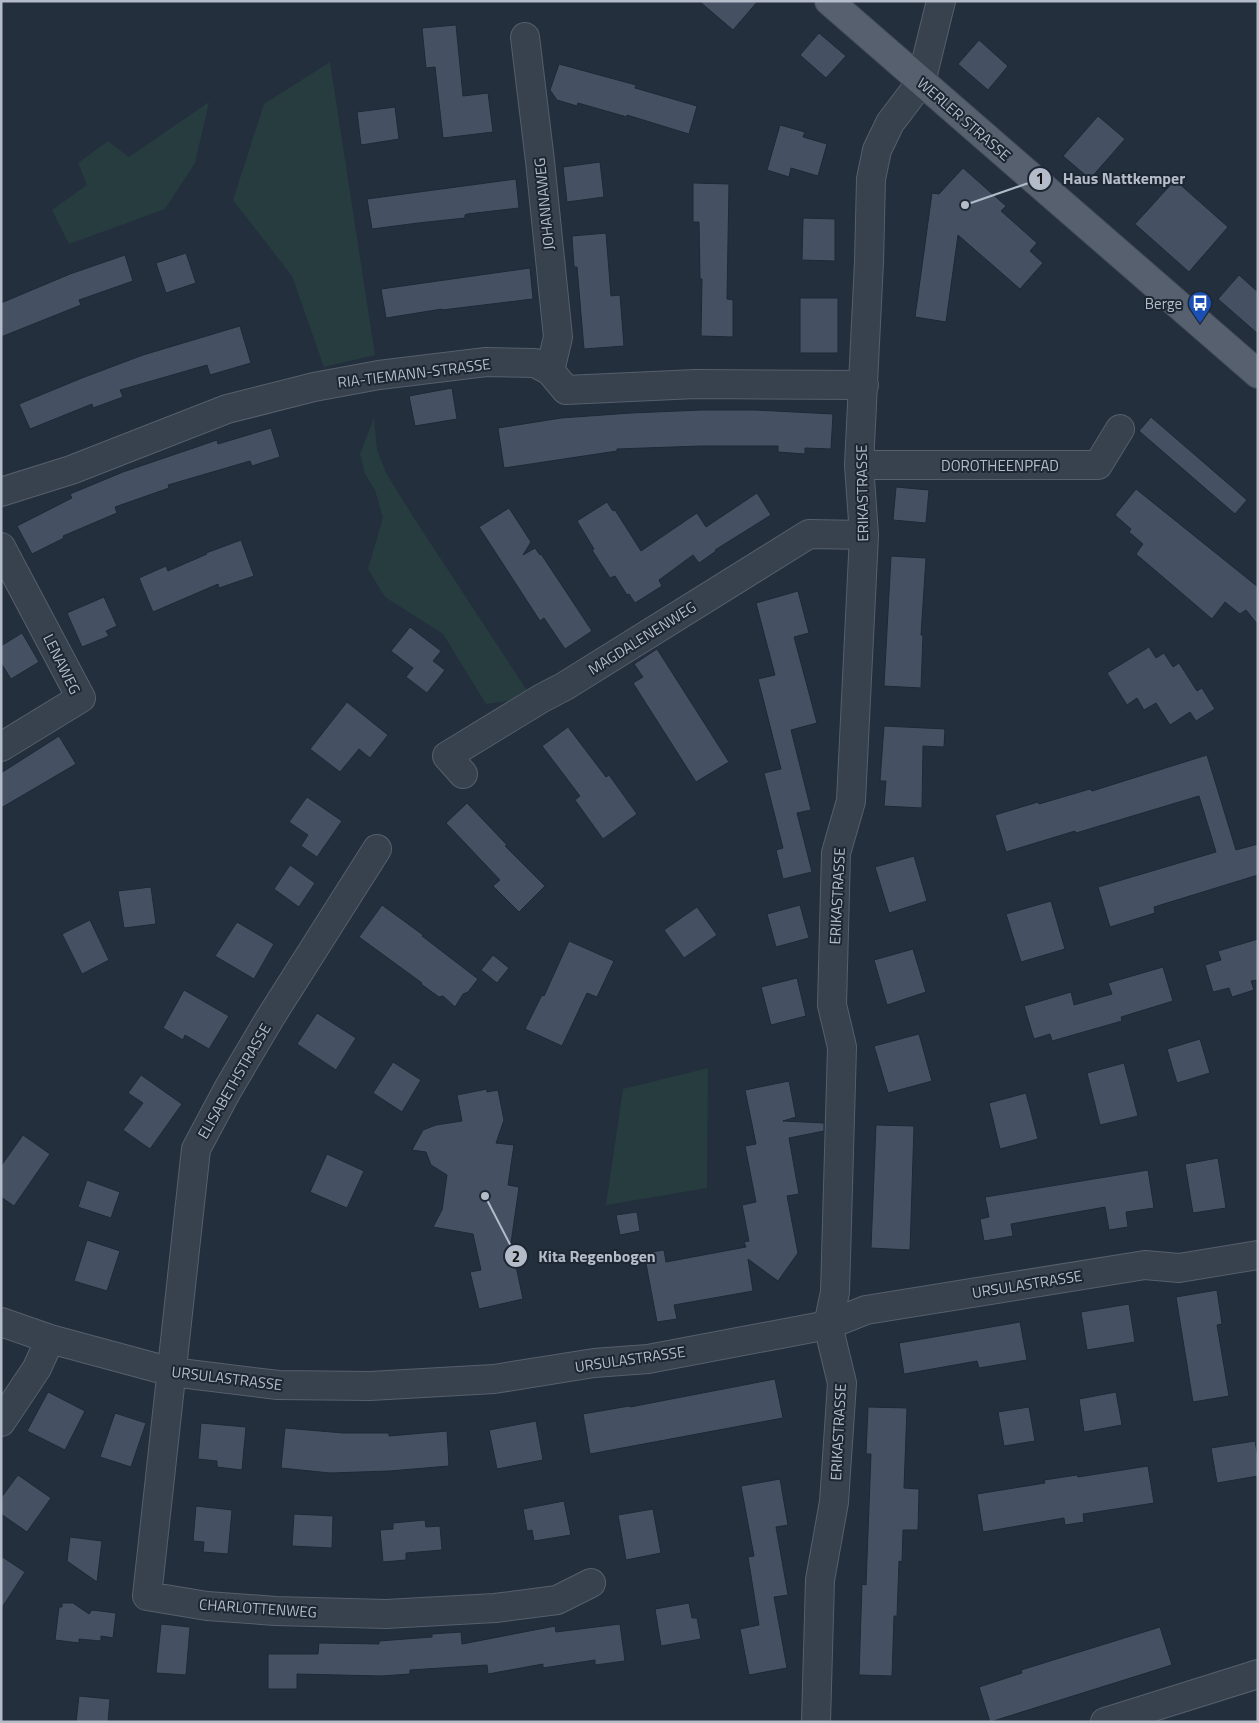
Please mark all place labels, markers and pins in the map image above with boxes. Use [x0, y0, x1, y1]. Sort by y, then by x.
callout: Haus Nattkemper [1028, 163, 1195, 194]
bus stop icon: Berge [1187, 290, 1213, 324]
place label: Berge [1145, 292, 1182, 315]
callout: Kita Regenbogen [503, 1241, 666, 1272]

